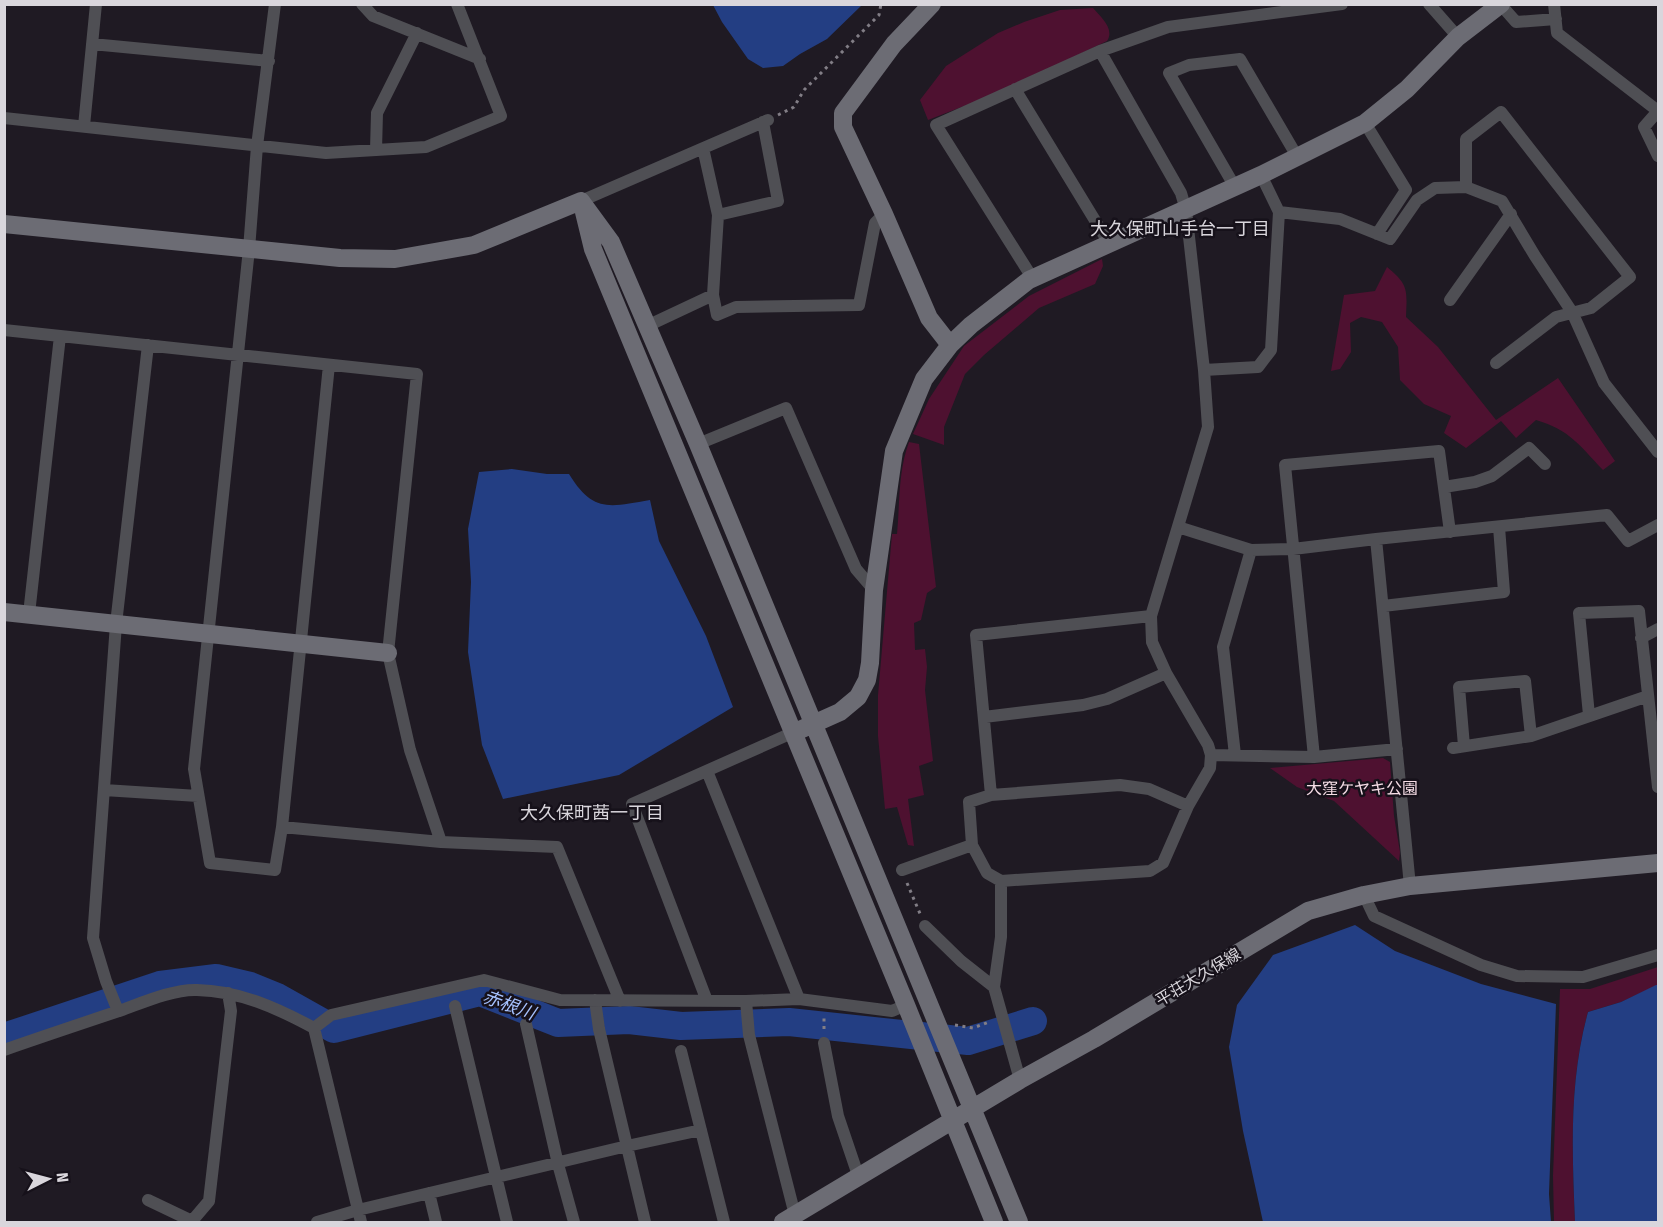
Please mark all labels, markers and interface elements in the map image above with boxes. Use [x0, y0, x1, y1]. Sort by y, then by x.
district label: 大久保町山手台一丁目 [1090, 218, 1270, 240]
park label: 大窪ケヤキ公園 [1306, 779, 1418, 798]
district label: 大久保町茜一丁目 [520, 802, 664, 824]
street label: 平荘大久保線 [1152, 944, 1244, 1010]
water label: 赤根川 [480, 985, 540, 1025]
north arrow [18, 1149, 78, 1209]
text: N [52, 1172, 72, 1183]

